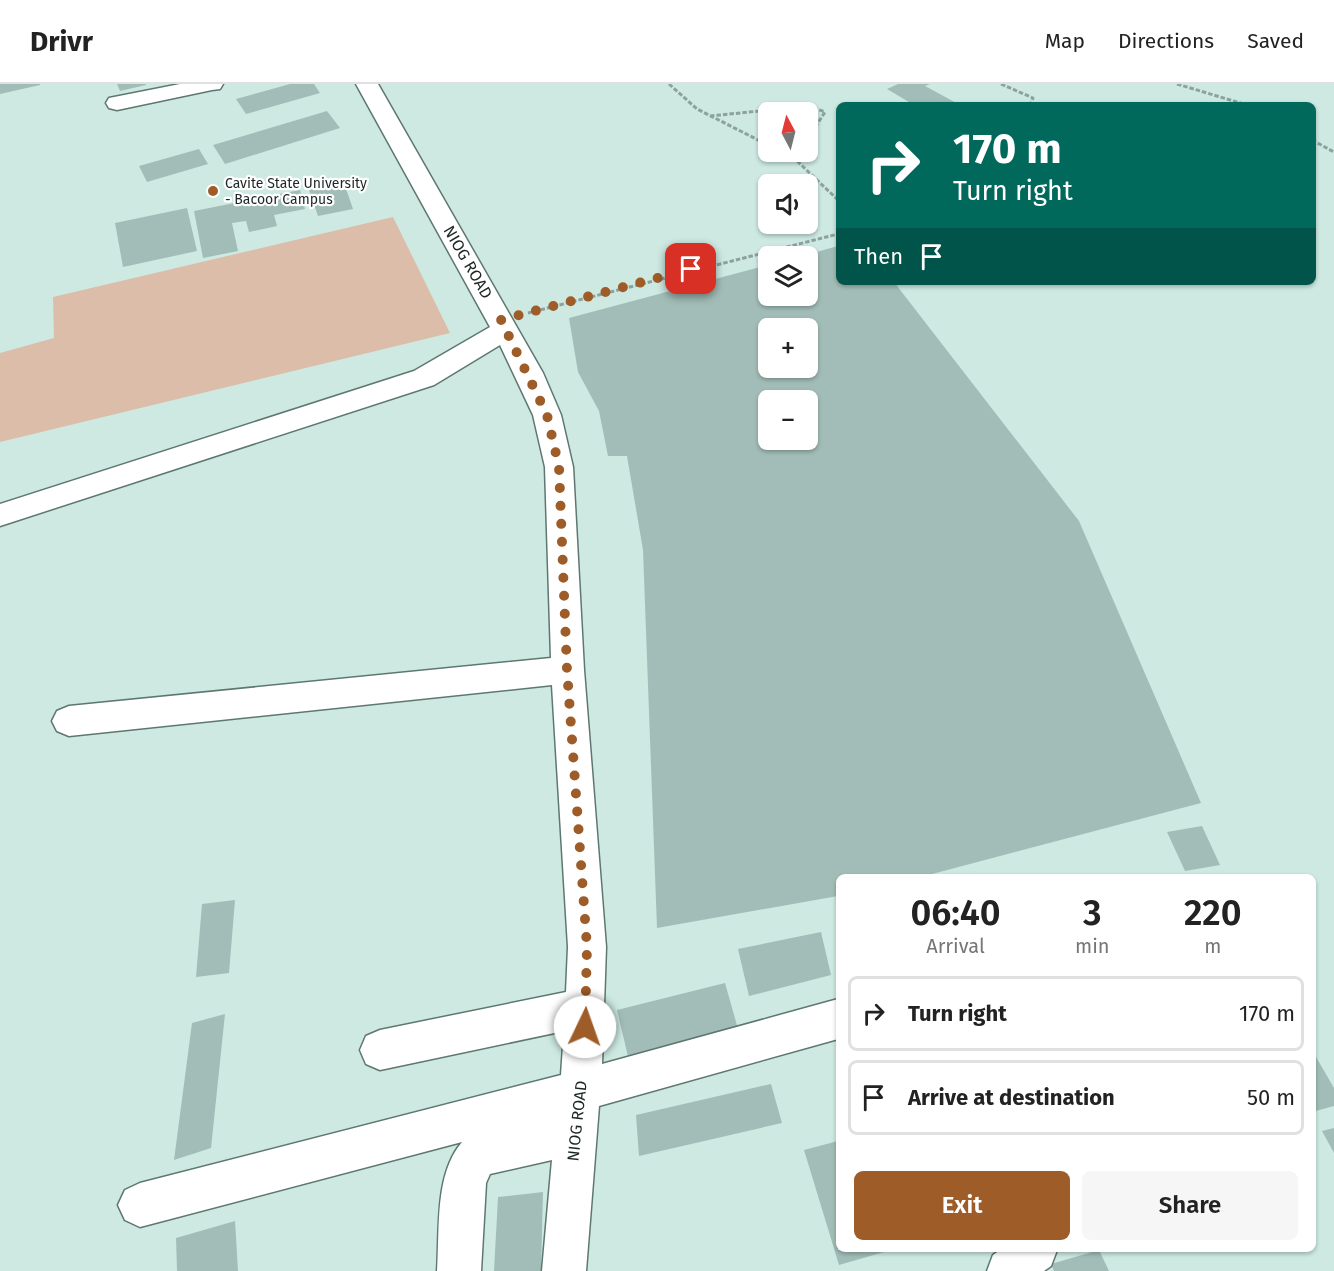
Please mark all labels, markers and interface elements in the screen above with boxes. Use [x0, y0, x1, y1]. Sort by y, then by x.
text: Drivr [30, 25, 93, 58]
text: Map [1045, 28, 1085, 54]
text: Directions [1118, 28, 1214, 54]
text: Saved [1247, 28, 1304, 54]
north arrow [758, 102, 818, 162]
map controls [758, 102, 818, 450]
text: 170 m [953, 124, 1062, 174]
icon: right [854, 126, 932, 204]
button: sound [758, 174, 818, 234]
place label: Cavite State University - Bacoor Campus [225, 175, 367, 208]
text: Turn right [953, 175, 1073, 207]
marker: Cavite State University - Bacoor Campus [206, 184, 220, 198]
street label: NIOG ROAD [440, 222, 496, 302]
icon: arrive [915, 240, 948, 273]
pin [665, 243, 716, 294]
text: Then [854, 243, 903, 270]
button: layers [758, 246, 818, 306]
icon: arrive [674, 252, 707, 285]
button: + [758, 318, 818, 378]
button: − [758, 390, 818, 450]
text: 06:40 [910, 891, 1001, 935]
text: 3 [1083, 891, 1102, 935]
text: 220 [1184, 891, 1242, 935]
text: Arrival [926, 934, 985, 958]
text: min [1075, 934, 1110, 958]
text: m [1204, 934, 1221, 958]
position arrow [553, 995, 617, 1059]
icon: right [857, 997, 890, 1030]
text: Turn right [908, 1000, 1007, 1027]
text: 170 m [1239, 1000, 1295, 1027]
street label: NIOG ROAD [563, 1080, 591, 1162]
icon: arrive [857, 1081, 890, 1114]
text: Arrive at destination [908, 1084, 1115, 1111]
text: 50 m [1247, 1084, 1295, 1111]
button: Exit [854, 1171, 1070, 1240]
button: Share [1082, 1171, 1298, 1240]

